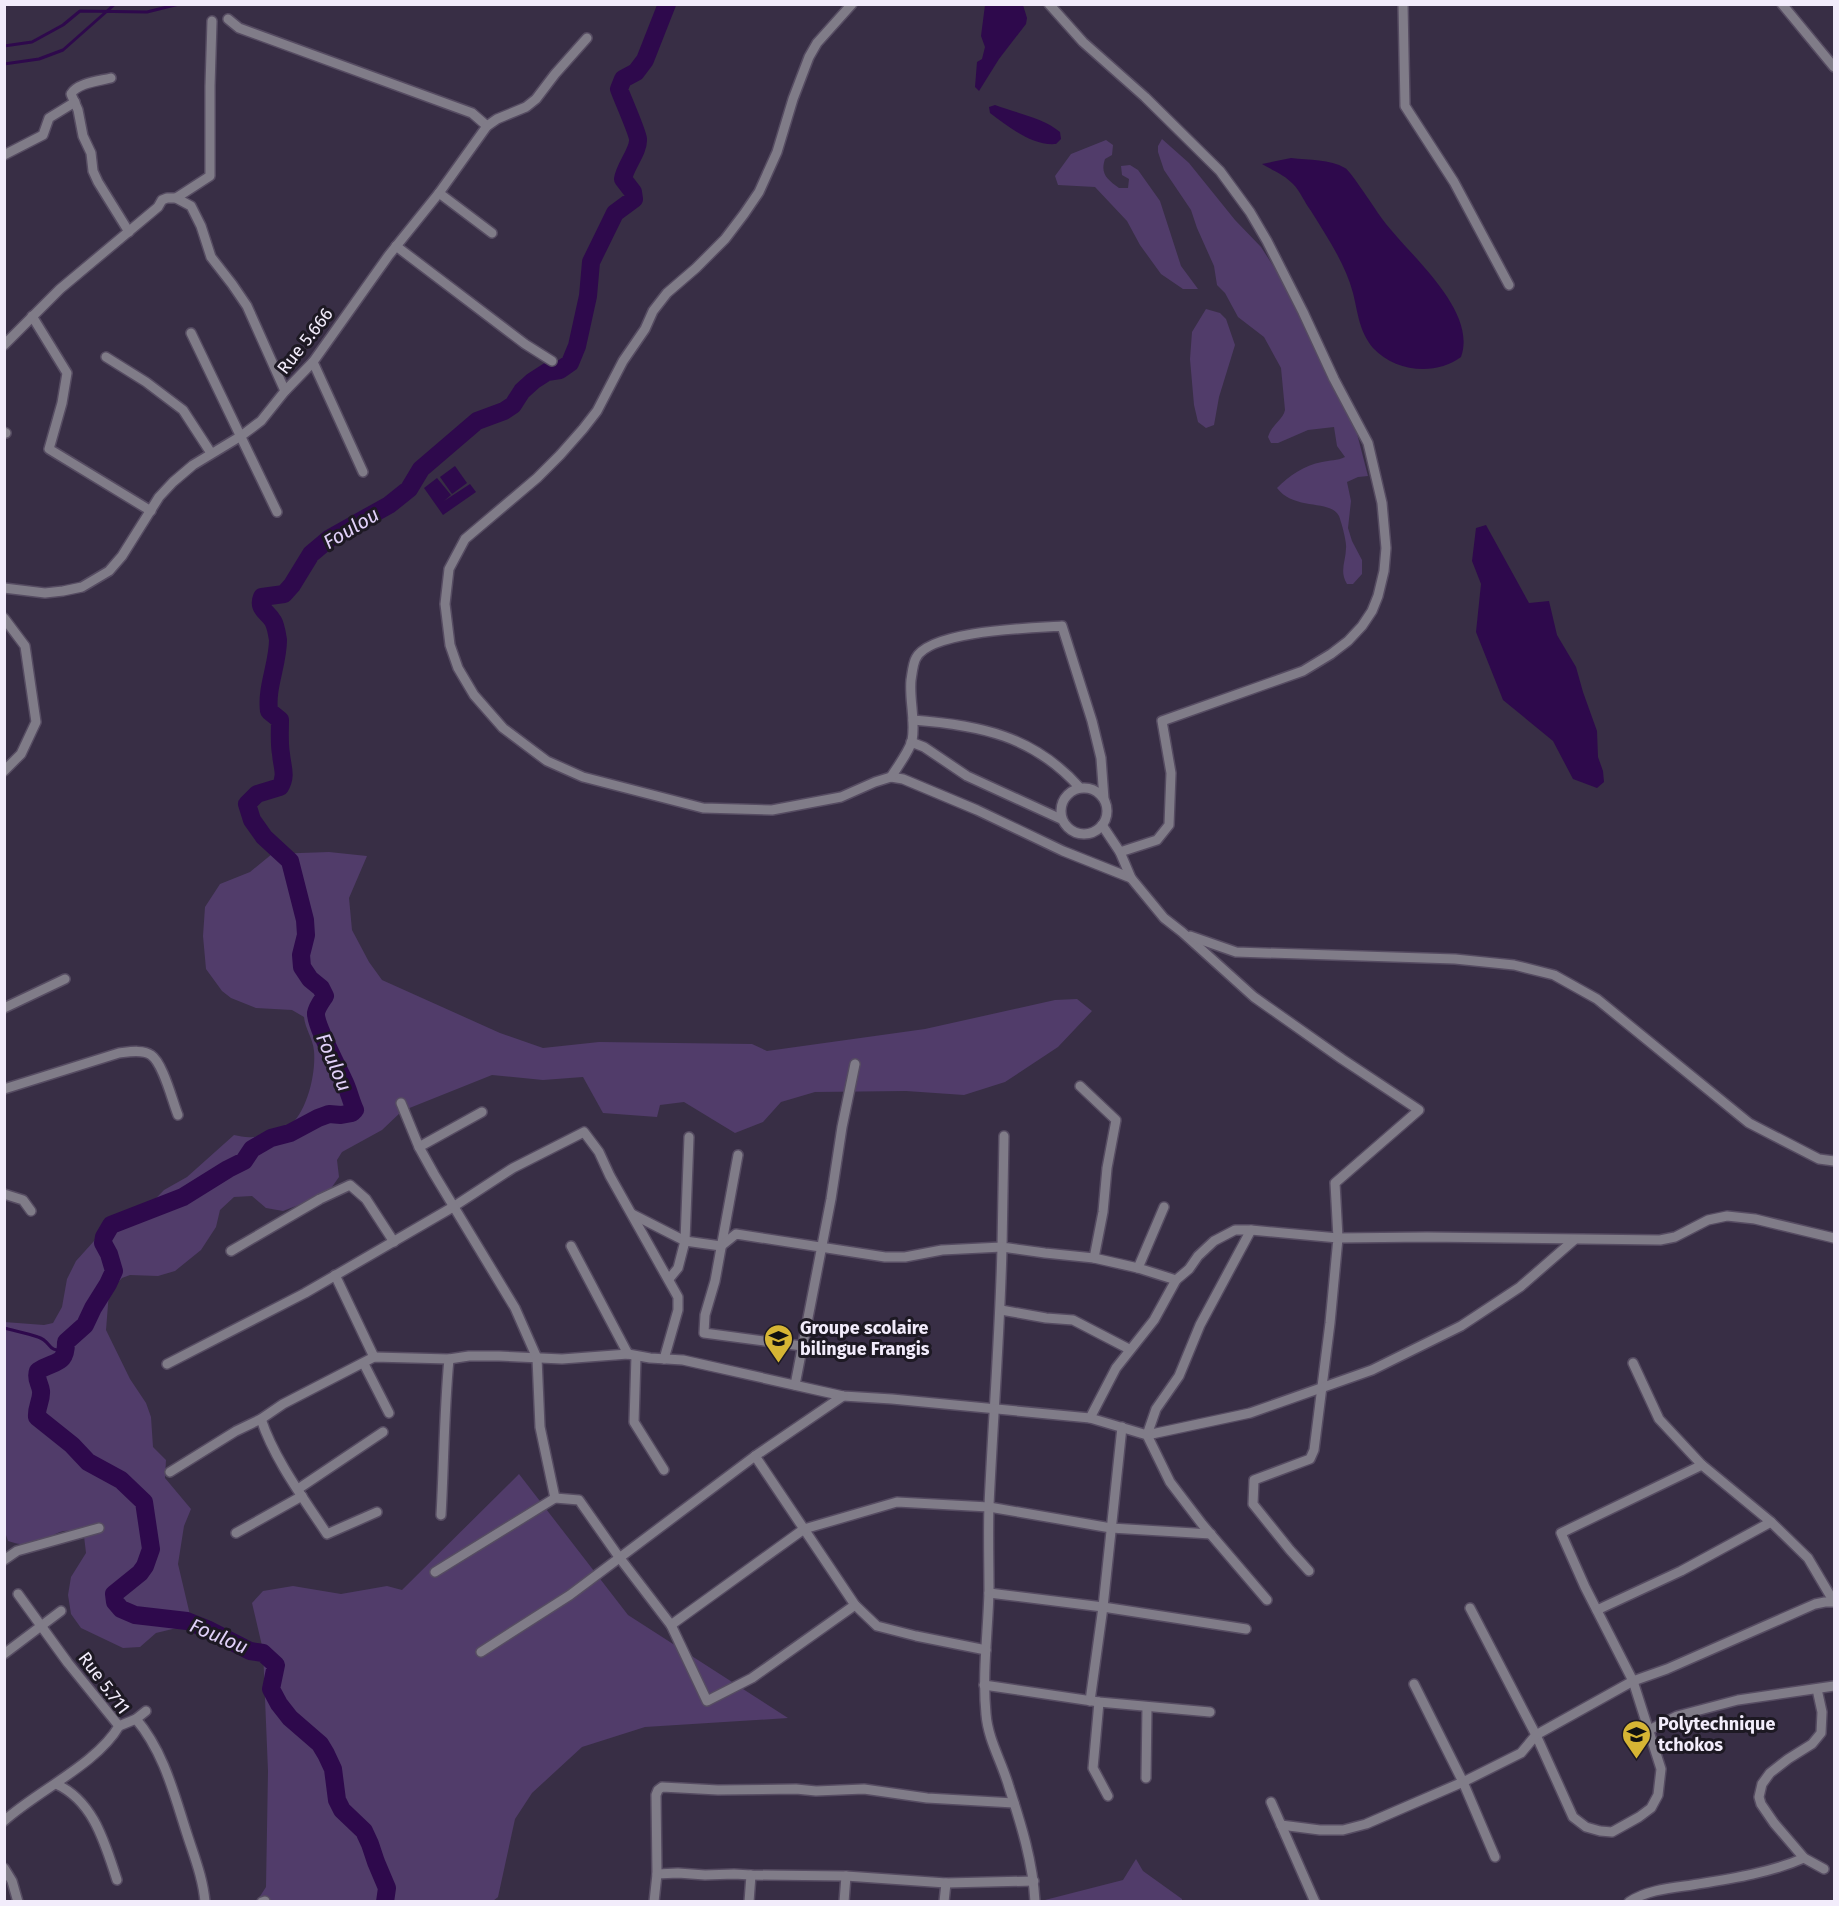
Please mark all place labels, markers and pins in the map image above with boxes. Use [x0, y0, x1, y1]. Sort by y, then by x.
place label: Groupe scolaire bilingue Frangis [800, 1317, 930, 1360]
school or university icon: Groupe scolaire bilingue Frangis [763, 1322, 795, 1364]
place label: Polytechnique tchokos [1658, 1713, 1775, 1756]
school or university icon: Polytechnique tchokos [1621, 1718, 1653, 1760]

